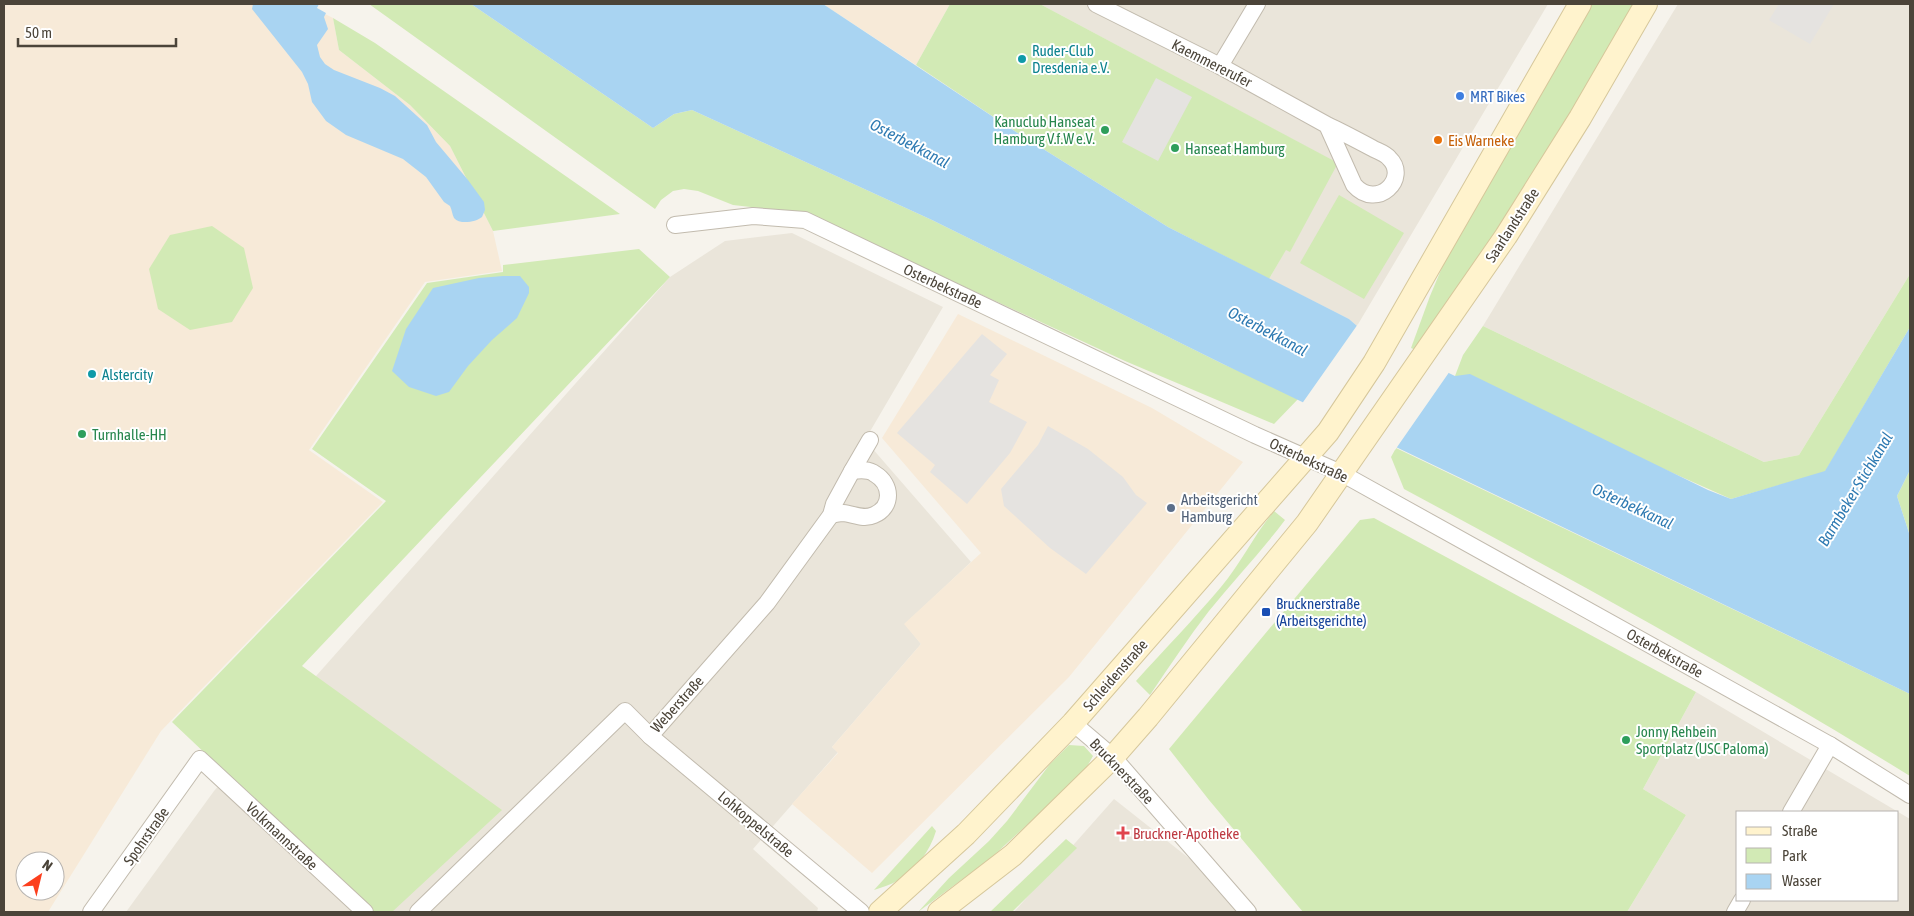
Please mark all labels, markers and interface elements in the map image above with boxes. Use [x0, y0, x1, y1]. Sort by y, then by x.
scale bar [18, 15, 175, 47]
text: 50 m [25, 24, 52, 41]
street label: Kaemmererufer [1169, 36, 1255, 91]
place label: Ruder-Club Dresdenia e.V. [1032, 42, 1110, 76]
marker: Ruder-Club Dresdenia e.V. [1016, 53, 1028, 65]
place label: MRT Bikes [1470, 88, 1525, 105]
marker: MRT Bikes [1454, 90, 1466, 102]
place label: Kanuclub Hanseat Hamburg V.f.W e.V. [994, 113, 1095, 147]
water label: Osterbekkanal [867, 115, 953, 171]
marker: Kanuclub Hanseat Hamburg V.f.W e.V. [1099, 124, 1111, 136]
place label: Eis Warneke [1448, 132, 1514, 149]
marker: Eis Warneke [1432, 134, 1444, 146]
place label: Hanseat Hamburg [1185, 140, 1285, 157]
marker: Hanseat Hamburg [1169, 142, 1181, 154]
street label: Saarlandstraße [1482, 185, 1542, 265]
street label: Osterbekstraße [901, 260, 985, 312]
water label: Osterbekkanal [1225, 303, 1311, 359]
place label: Alstercity [102, 366, 154, 383]
marker: Alstercity [86, 368, 98, 380]
place label: Turnhalle-HH [92, 426, 167, 443]
marker: Turnhalle-HH [76, 428, 88, 440]
water label: Barmbeker Stichkanal [1814, 429, 1896, 549]
street label: Osterbekstraße [1267, 434, 1351, 486]
water label: Osterbekkanal [1590, 479, 1676, 533]
place label: Arbeitsgericht Hamburg [1181, 491, 1258, 525]
marker: Arbeitsgericht Hamburg [1165, 502, 1177, 514]
place label: Brucknerstraße (Arbeitsgerichte) [1276, 595, 1367, 629]
marker: Brucknerstraße (Arbeitsgerichte) [1260, 606, 1272, 618]
street label: Osterbekstraße [1624, 625, 1706, 681]
street label: Schleidenstraße [1079, 636, 1151, 714]
street label: Weberstraße [647, 672, 707, 736]
place label: Jonny Rehbein Sportplatz (USC Paloma) [1636, 723, 1769, 757]
marker: Jonny Rehbein Sportplatz (USC Paloma) [1620, 734, 1632, 746]
street label: Brucknerstraße [1087, 735, 1157, 807]
street label: Lohkoppelstraße [715, 788, 797, 861]
street label: Volkmannstraße [243, 799, 321, 874]
street label: Spohrstraße [120, 804, 172, 868]
legend [1736, 811, 1899, 901]
text: Straße [1782, 822, 1818, 839]
place label: Bruckner-Apotheke [1133, 825, 1239, 842]
marker: Bruckner-Apotheke [1117, 827, 1129, 839]
text: Park [1782, 847, 1807, 864]
north arrow [15, 851, 65, 901]
text: N [39, 856, 55, 874]
text: Wasser [1782, 872, 1822, 889]

